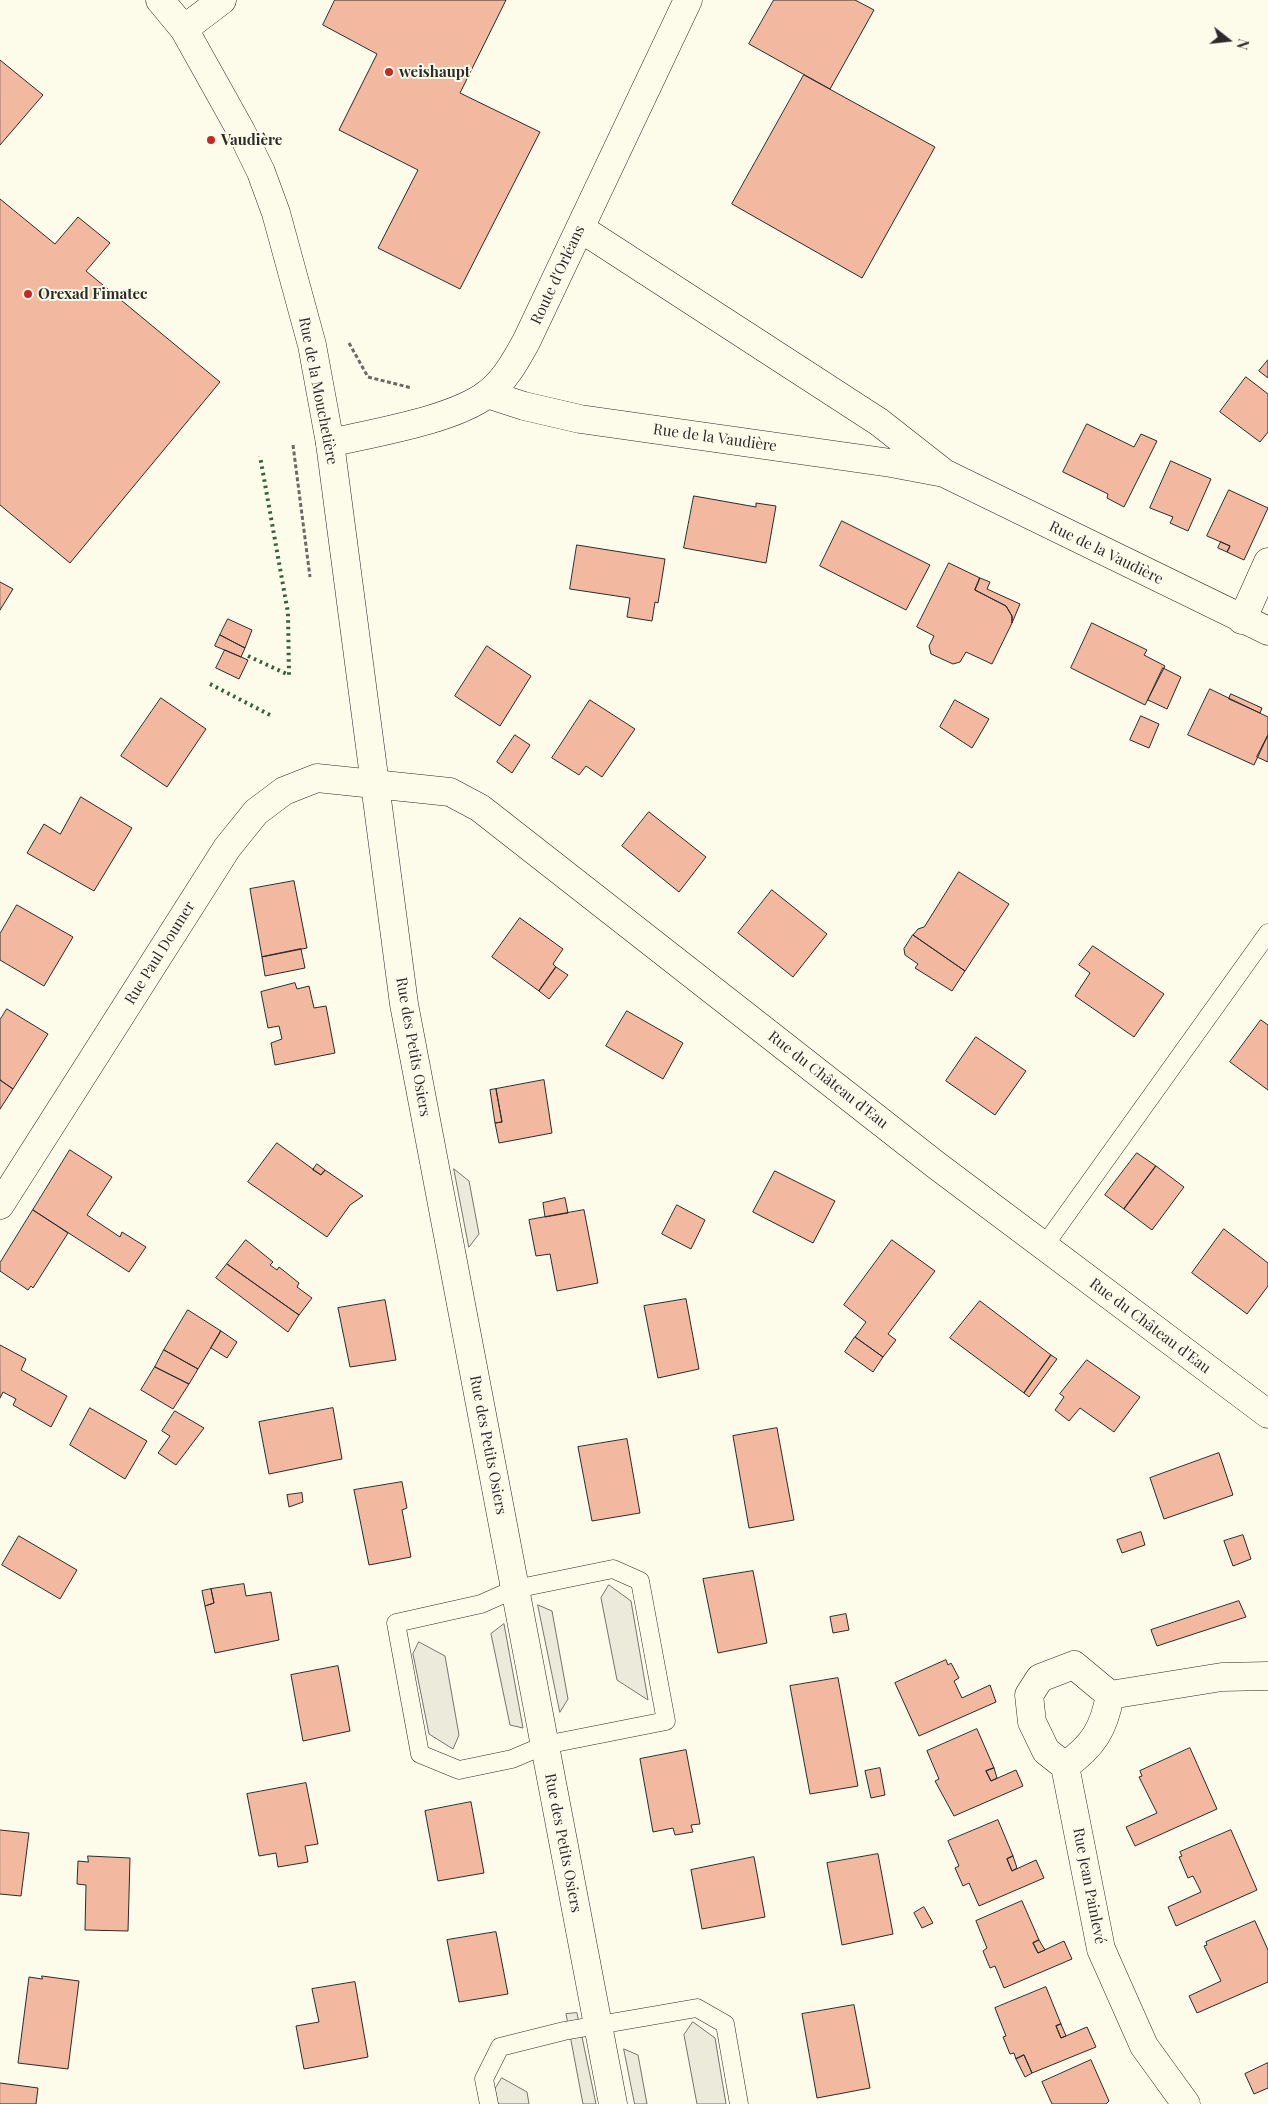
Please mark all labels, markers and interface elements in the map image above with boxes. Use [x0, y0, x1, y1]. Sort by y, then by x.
north arrow [1203, 15, 1253, 65]
text: N [1232, 37, 1253, 52]
place label: weishaupt [399, 63, 470, 81]
marker: weishaupt [383, 66, 395, 78]
place label: Vaudière [221, 131, 282, 149]
marker: Vaudière [205, 134, 217, 146]
street label: Route d'Orléans [527, 223, 589, 327]
place label: Orexad Fimatec [38, 285, 147, 303]
marker: Orexad Fimatec [22, 288, 34, 300]
street label: Rue de la Mouchetière [295, 316, 341, 466]
street label: Rue de la Vaudière [652, 420, 778, 456]
street label: Rue de la Vaudière [1046, 518, 1166, 588]
street label: Rue Paul Doumer [121, 898, 199, 1008]
street label: Rue des Petits Osiers [392, 976, 434, 1118]
street label: Rue du Château d'Eau [764, 1028, 892, 1132]
street label: Rue du Château d'Eau [1086, 1275, 1214, 1377]
street label: Rue des Petits Osiers [466, 1374, 510, 1516]
street label: Rue des Petits Osiers [541, 1772, 585, 1914]
street label: Rue Jean Painlevé [1069, 1826, 1109, 1946]

